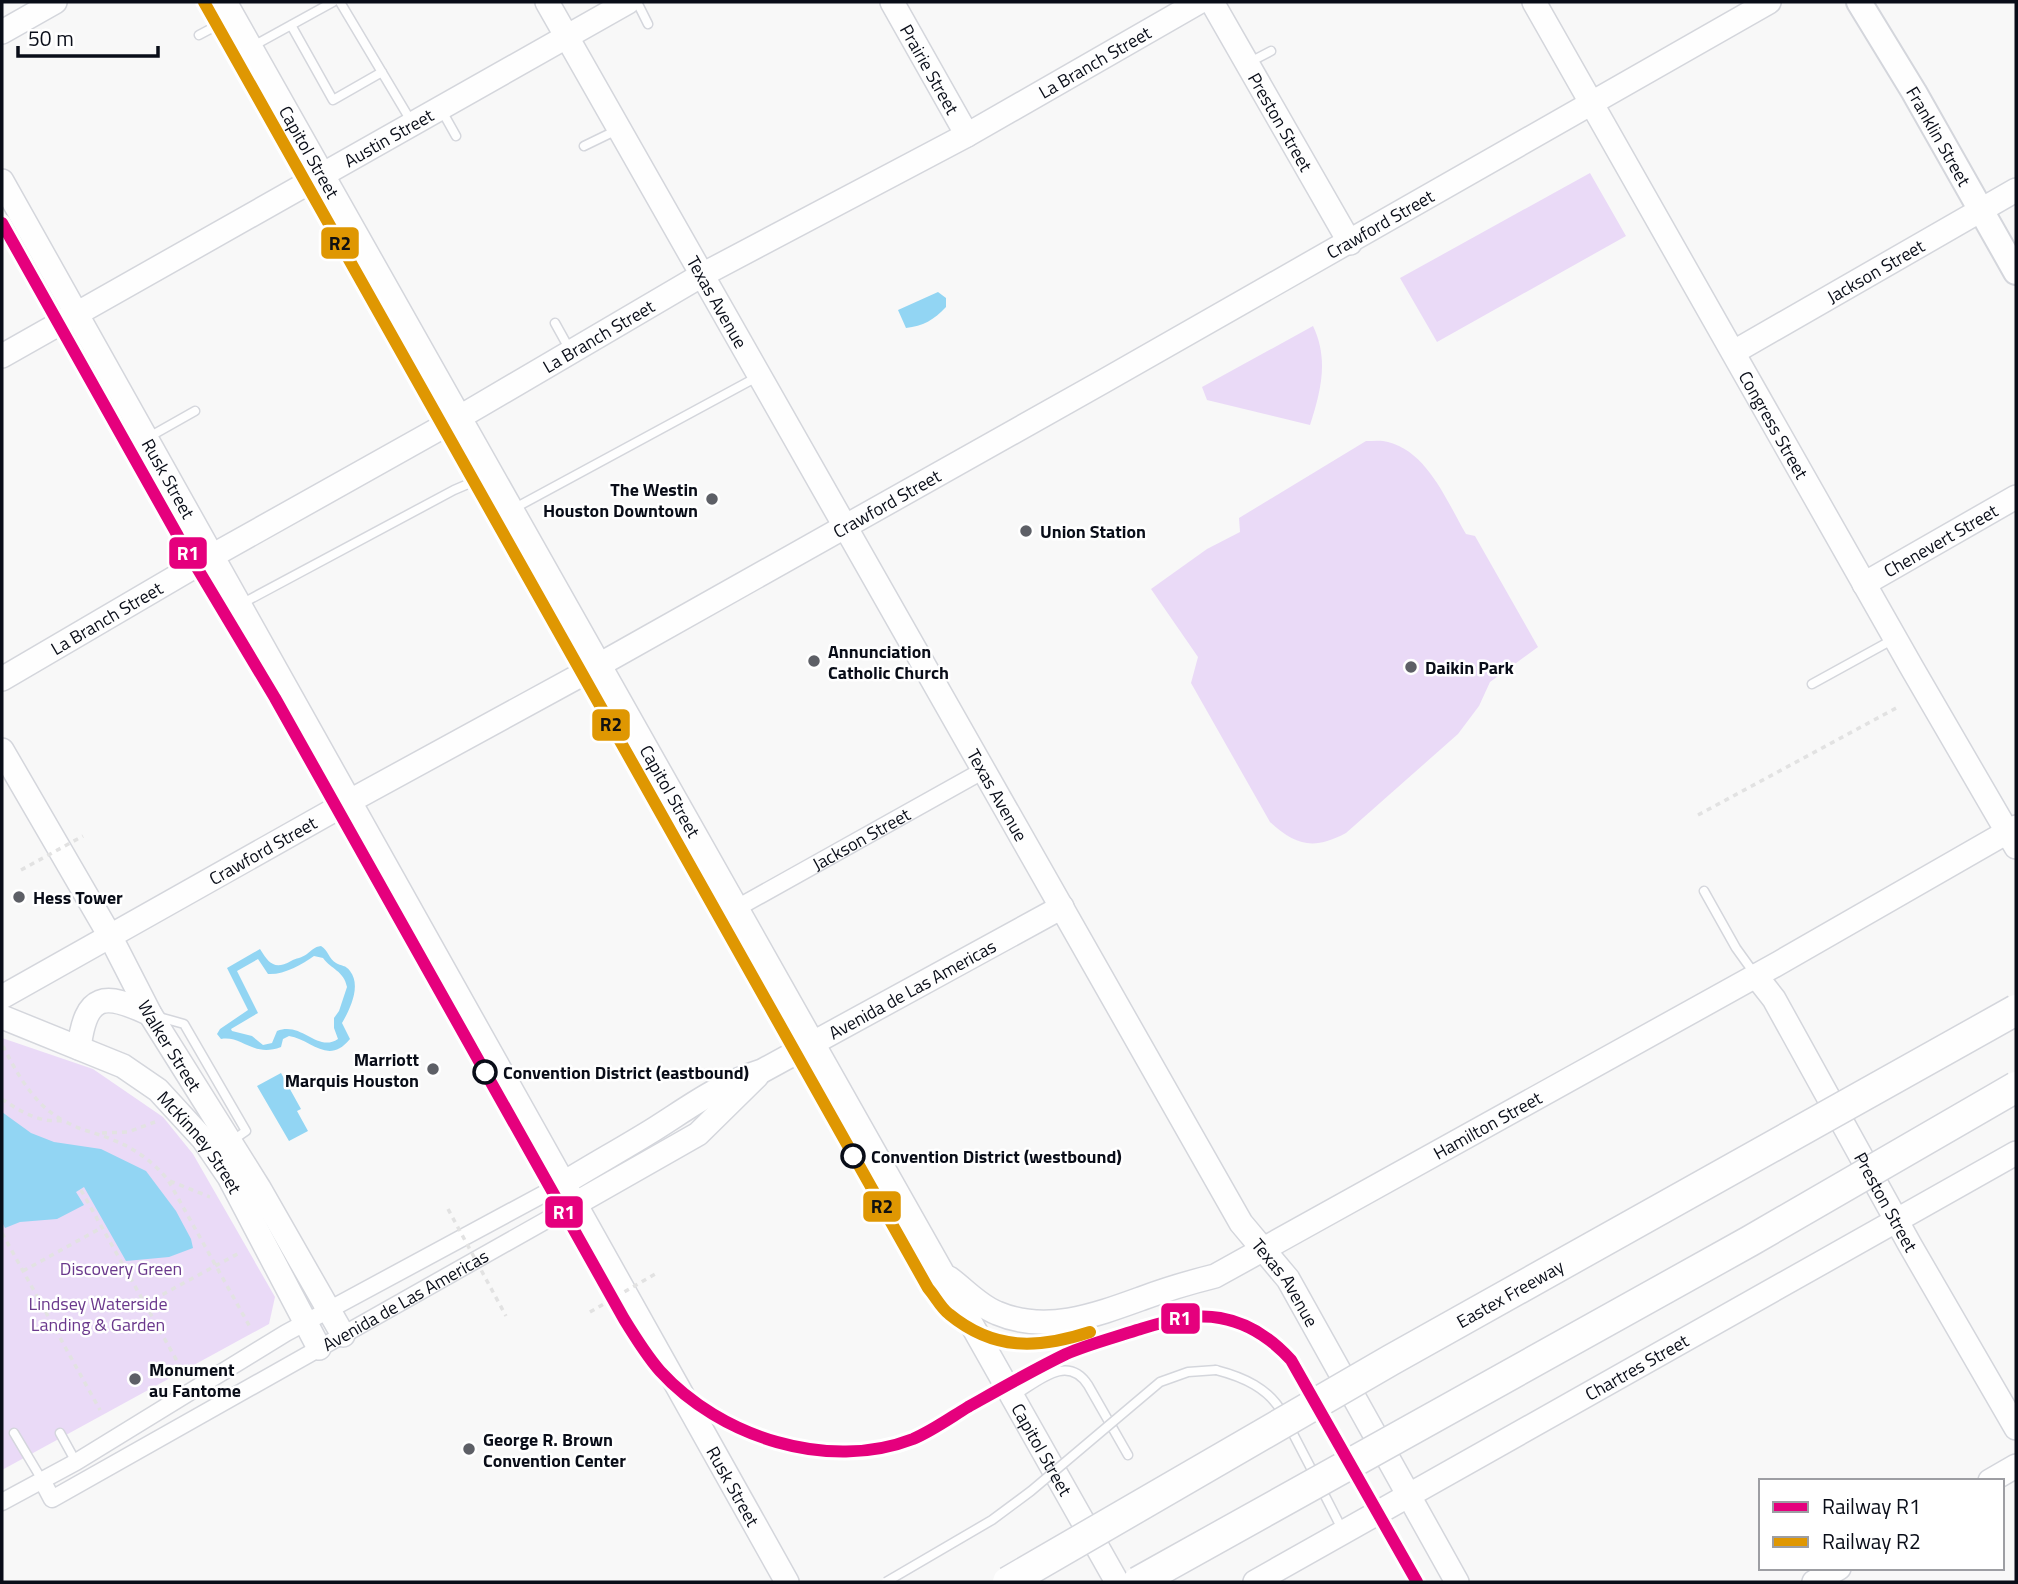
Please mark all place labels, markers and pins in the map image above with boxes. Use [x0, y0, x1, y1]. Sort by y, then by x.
place label: The Westin Houston Downtown [543, 476, 698, 524]
marker: The Westin Houston Downtown [704, 491, 720, 507]
place label: Union Station [1040, 518, 1146, 545]
marker: Union Station [1018, 523, 1034, 539]
place label: Annunciation Catholic Church [828, 638, 949, 686]
marker: Annunciation Catholic Church [806, 653, 822, 669]
place label: Daikin Park [1425, 654, 1515, 681]
marker: Daikin Park [1403, 659, 1419, 675]
place label: Hess Tower [33, 884, 123, 911]
marker: Hess Tower [11, 889, 27, 905]
place label: Marriott Marquis Houston [285, 1046, 419, 1094]
place label: Convention District (eastbound) [503, 1059, 749, 1086]
marker: Convention District (eastbound) [473, 1060, 497, 1084]
marker: Marriott Marquis Houston [425, 1061, 441, 1077]
place label: Convention District (westbound) [871, 1143, 1122, 1170]
marker: Convention District (westbound) [841, 1144, 865, 1168]
place label: Monument au Fantome [149, 1356, 241, 1404]
marker: Monument au Fantome [127, 1371, 143, 1387]
place label: George R. Brown Convention Center [483, 1426, 626, 1474]
marker: George R. Brown Convention Center [461, 1441, 477, 1457]

